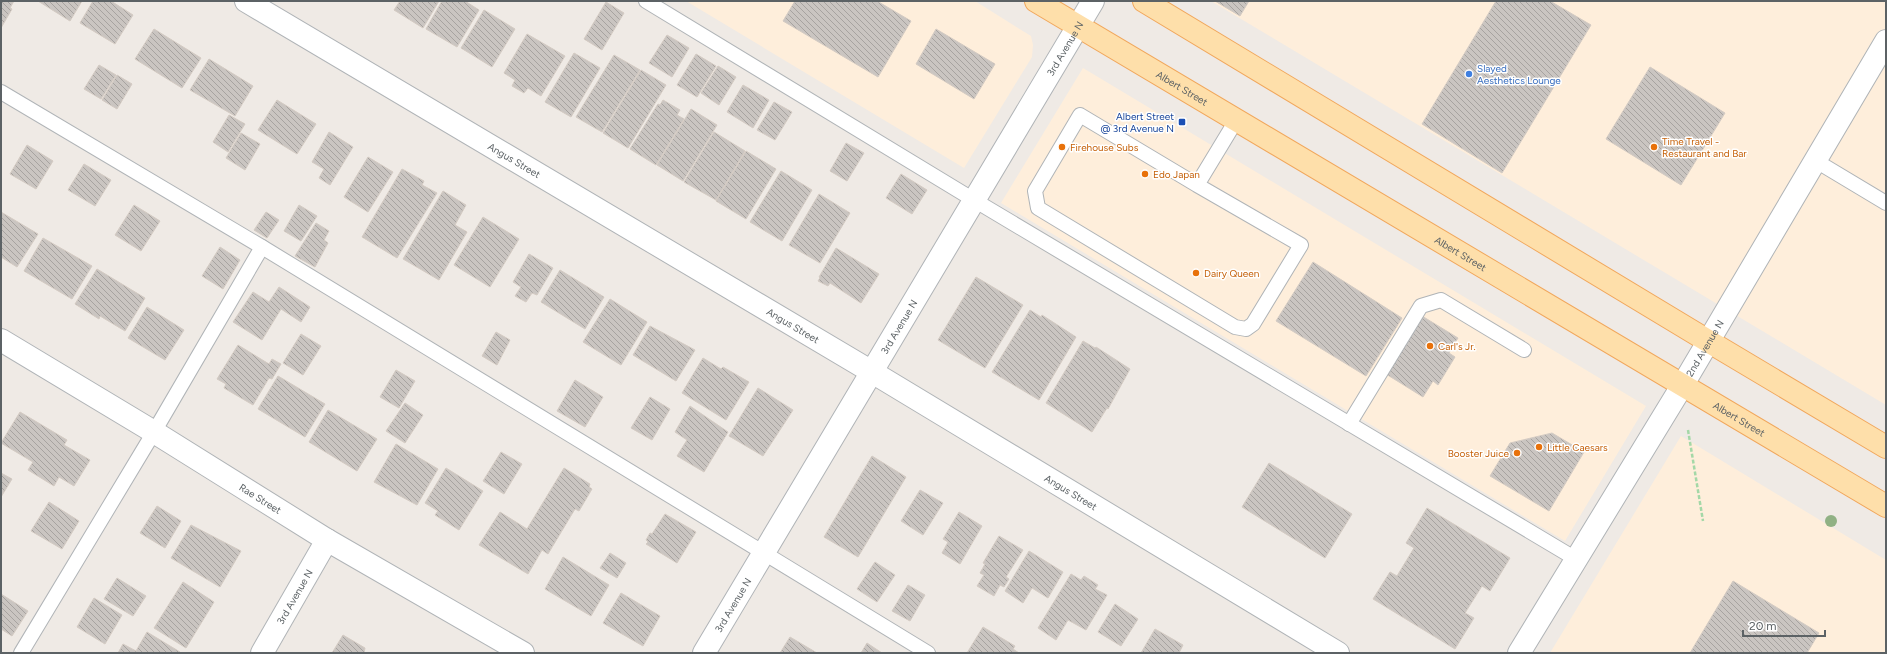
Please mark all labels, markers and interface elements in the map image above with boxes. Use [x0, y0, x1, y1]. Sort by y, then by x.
street label: 3rd Avenue N [1044, 19, 1086, 78]
place label: Slayed Aesthetics Lounge [1477, 62, 1561, 87]
street label: Albert Street [1154, 68, 1210, 109]
marker: Slayed Aesthetics Lounge [1464, 69, 1474, 79]
place label: Albert Street @ 3rd Avenue N [1100, 110, 1174, 135]
marker: Albert Street @ 3rd Avenue N [1177, 117, 1187, 127]
place label: Time Travel - Restaurant and Bar [1662, 135, 1747, 160]
street label: Angus Street [485, 140, 543, 181]
place label: Firehouse Subs [1070, 141, 1139, 154]
marker: Firehouse Subs [1057, 142, 1067, 152]
marker: Time Travel - Restaurant and Bar [1649, 142, 1659, 152]
place label: Edo Japan [1153, 168, 1200, 181]
marker: Edo Japan [1140, 169, 1150, 179]
street label: Albert Street [1432, 233, 1489, 274]
place label: Dairy Queen [1204, 267, 1260, 280]
marker: Dairy Queen [1191, 268, 1201, 278]
street label: 3rd Avenue N [878, 297, 920, 357]
street label: Angus Street [764, 305, 822, 346]
street label: 2nd Avenue N [1683, 318, 1727, 379]
place label: Carl's Jr. [1438, 340, 1476, 353]
marker: Carl's Jr. [1425, 341, 1435, 351]
street label: Albert Street [1711, 399, 1767, 440]
place label: Little Caesars [1547, 441, 1608, 454]
marker: Little Caesars [1534, 442, 1544, 452]
place label: Booster Juice [1448, 447, 1510, 460]
marker: Booster Juice [1512, 448, 1522, 458]
street label: Angus Street [1042, 472, 1100, 513]
street label: Rae Street [237, 481, 284, 517]
street label: 3rd Avenue N [274, 567, 316, 627]
street label: 3rd Avenue N [712, 576, 754, 635]
scale bar [1743, 612, 1825, 638]
text: 20 m [1749, 619, 1777, 633]

